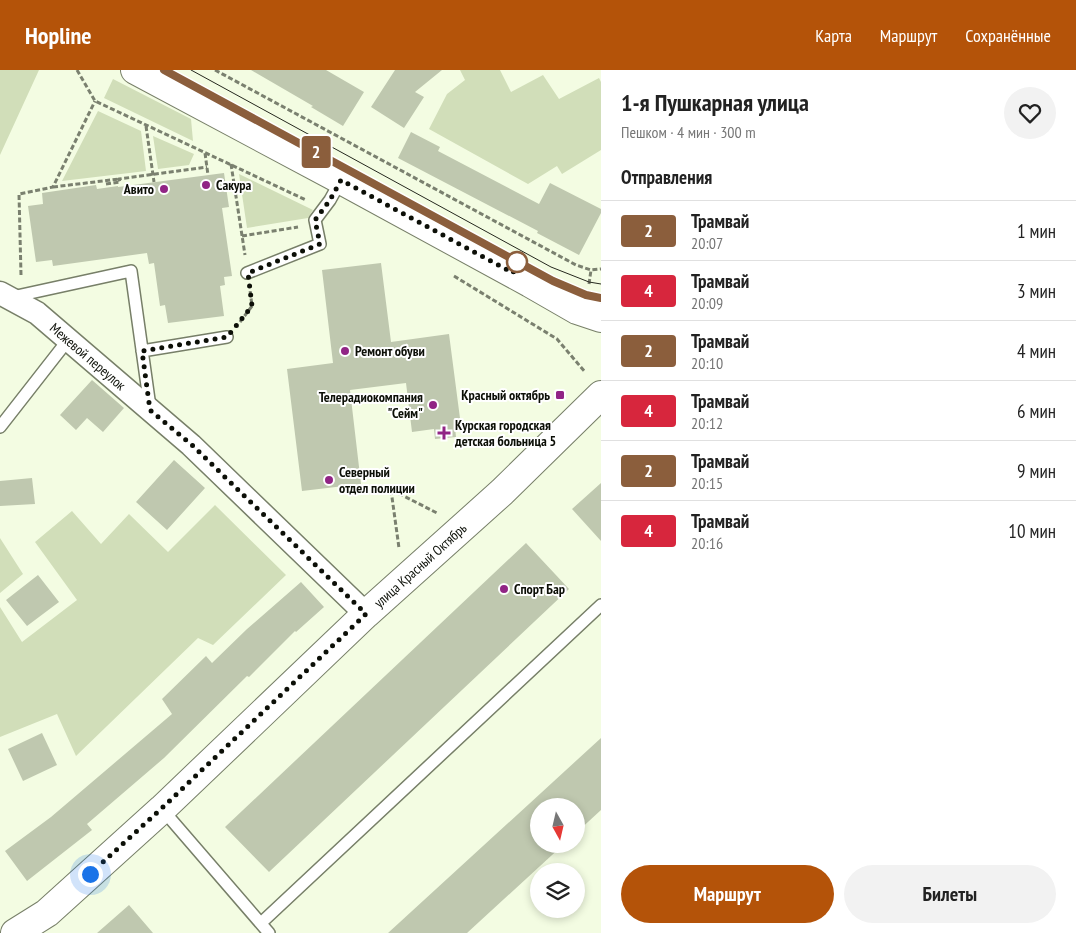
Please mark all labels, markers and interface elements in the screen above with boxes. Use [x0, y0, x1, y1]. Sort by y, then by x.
text: Hopline [25, 20, 91, 51]
text: Карта [815, 24, 852, 47]
text: Маршрут [880, 24, 937, 47]
text: Сохранённые [965, 24, 1051, 47]
text: 1-я Пушкарная улица [621, 87, 809, 118]
button: heart [1004, 87, 1056, 139]
text: Пешком · 4 мин · 300 m [621, 122, 756, 142]
line badge: 2 [300, 136, 332, 168]
text: 2 [312, 140, 320, 163]
text: Отправления [621, 165, 712, 189]
place label: Сакура [216, 176, 252, 194]
marker: Сакура [200, 179, 212, 191]
place label: Авито [123, 180, 154, 198]
marker: Авито [158, 183, 170, 195]
text: Трамвай [691, 209, 749, 233]
text: 2 [644, 219, 653, 242]
text: 1 мин [1017, 219, 1056, 243]
text: 20:07 [691, 233, 723, 253]
unlabelled marker [506, 251, 528, 273]
text: Трамвай [691, 269, 749, 293]
text: 4 [644, 279, 653, 302]
text: 3 мин [1017, 279, 1056, 303]
text: 20:09 [691, 293, 723, 313]
street label: Межевой переулок [46, 319, 130, 395]
text: Трамвай [691, 329, 749, 353]
text: 2 [644, 339, 653, 362]
text: 4 мин [1017, 339, 1056, 363]
place label: Ремонт обуви [355, 342, 425, 360]
marker: Ремонт обуви [339, 345, 351, 357]
text: 20:10 [691, 353, 723, 373]
place label: Красный октябрь [461, 386, 550, 404]
place label: Телерадиокомпания "Сейм" [319, 388, 423, 422]
marker: Красный октябрь [554, 389, 566, 401]
text: Трамвай [691, 389, 749, 413]
marker: Телерадиокомпания "Сейм" [427, 399, 439, 411]
text: 4 [644, 399, 653, 422]
text: 6 мин [1017, 399, 1056, 423]
text: 20:12 [691, 413, 723, 433]
place label: Курская городская детская больница 5 [454, 416, 556, 450]
marker: Курская городская детская больница 5 [437, 426, 451, 440]
text: Трамвай [691, 449, 749, 473]
text: 2 [644, 459, 653, 482]
text: 9 мин [1017, 459, 1056, 483]
place label: Северный отдел полиции [339, 463, 415, 497]
text: 20:15 [691, 473, 723, 493]
marker: Северный отдел полиции [323, 474, 335, 486]
text: Трамвай [691, 509, 749, 533]
street label: улица Красный Октябрь [370, 519, 470, 612]
text: 4 [644, 519, 653, 542]
text: 10 мин [1008, 519, 1056, 543]
text: 20:16 [691, 533, 723, 553]
place label: Спорт Бар [514, 580, 565, 598]
marker: Спорт Бар [498, 583, 510, 595]
north arrow [530, 798, 585, 852]
map controls [530, 798, 585, 918]
your location [78, 862, 103, 887]
button: layers [530, 863, 585, 918]
button: Маршрут [621, 865, 834, 923]
button: Билеты [844, 865, 1056, 923]

